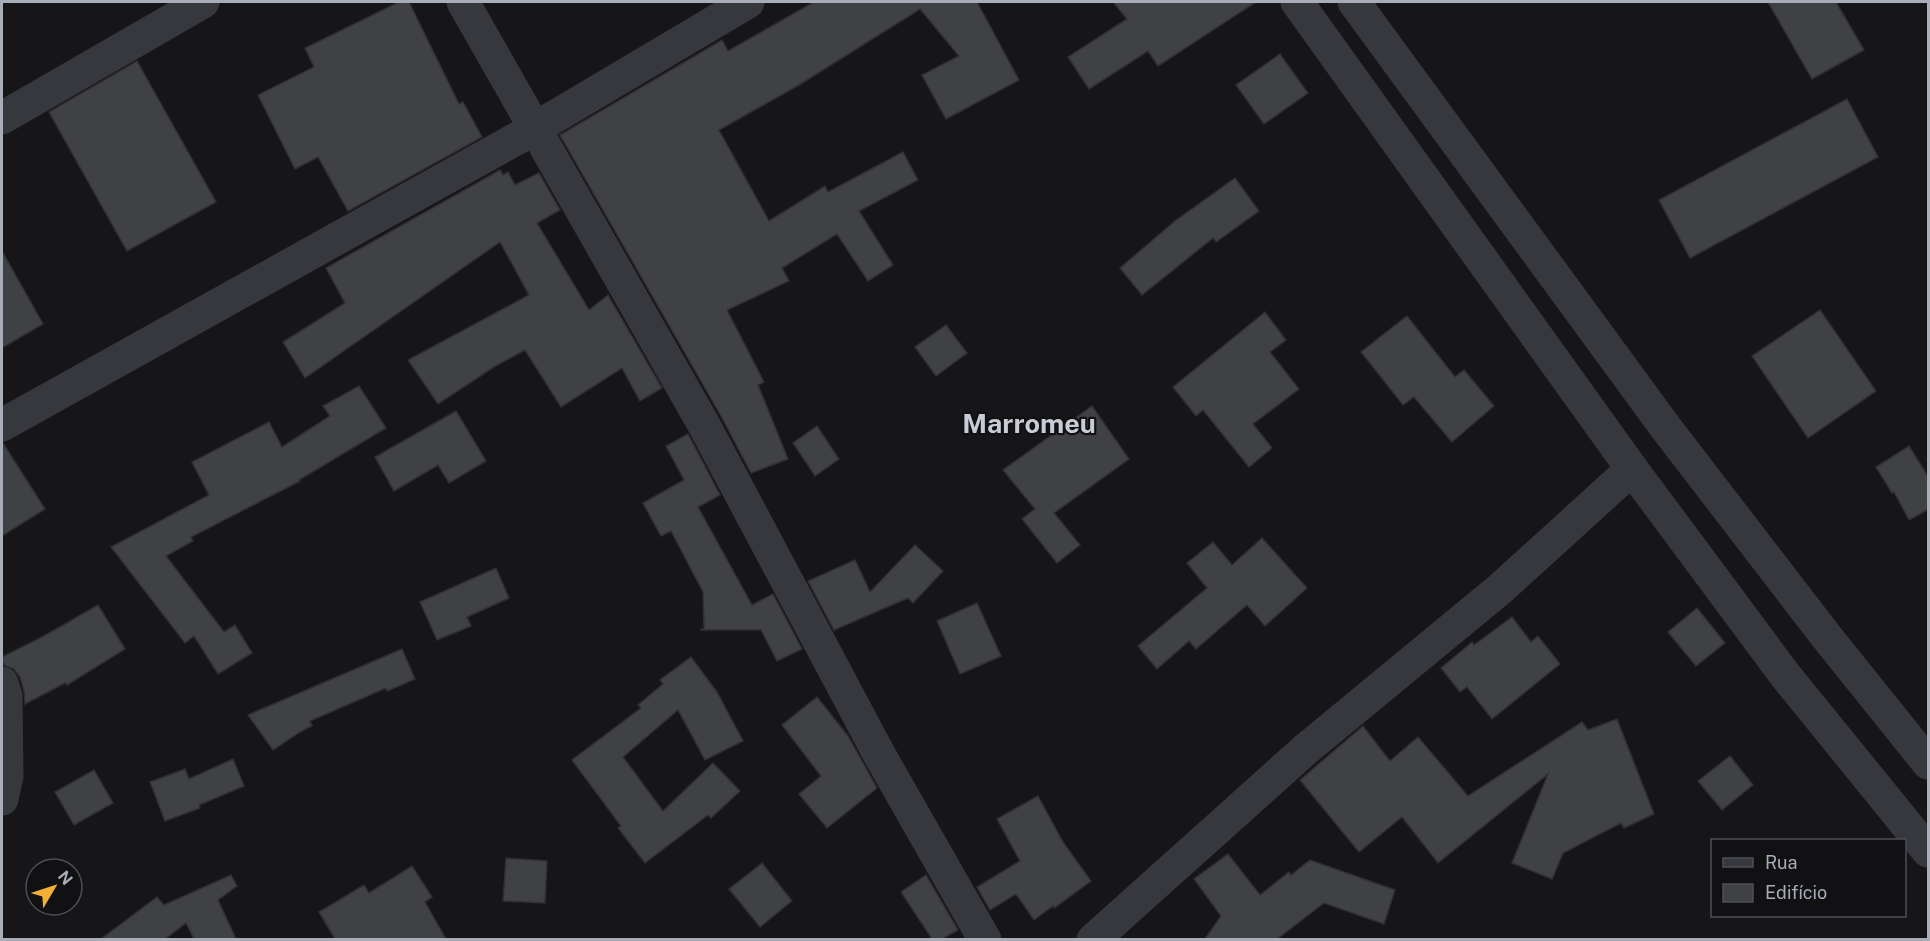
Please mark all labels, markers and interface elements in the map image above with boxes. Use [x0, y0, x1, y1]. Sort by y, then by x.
district label: Marromeu [962, 407, 1096, 439]
legend [1711, 839, 1906, 917]
text: Rua [1765, 852, 1797, 873]
north arrow [24, 857, 84, 917]
text: N [54, 867, 77, 889]
text: Edifício [1765, 882, 1827, 903]

